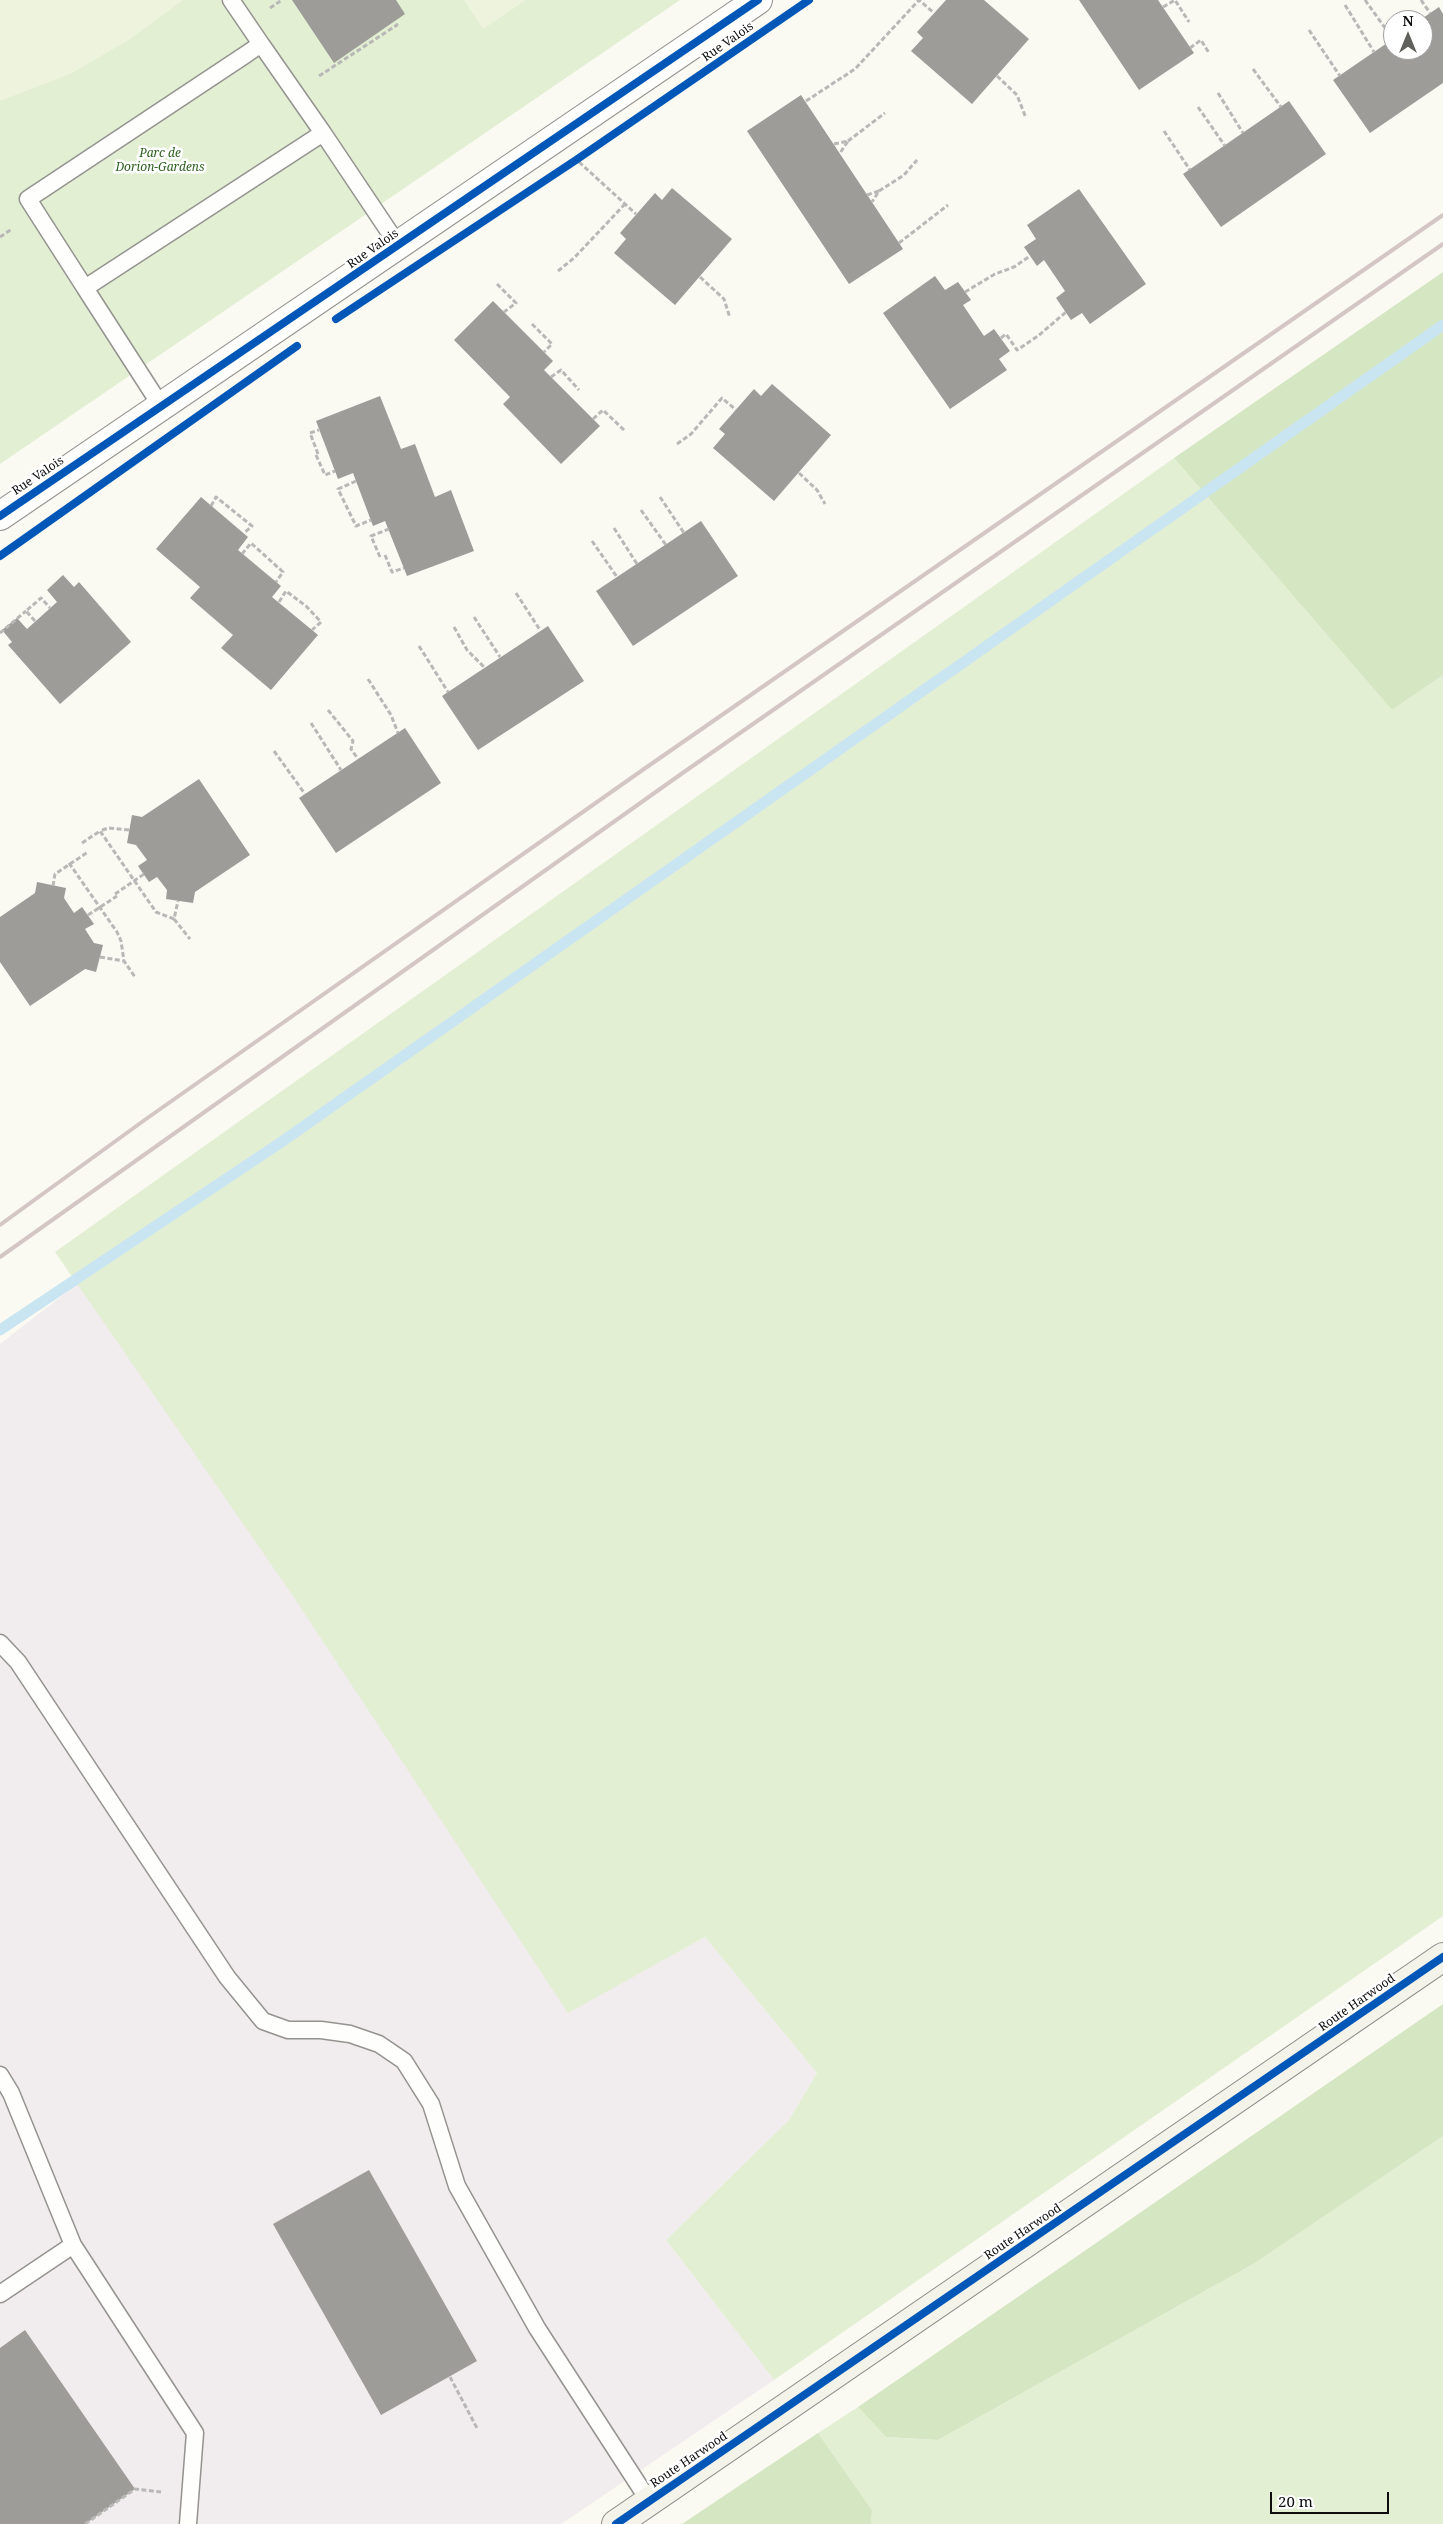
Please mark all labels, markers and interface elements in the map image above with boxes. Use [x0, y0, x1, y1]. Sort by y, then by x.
north arrow [1383, 10, 1433, 60]
text: N [1402, 11, 1414, 30]
street label: Rue Valois [700, 19, 756, 65]
park label: Parc de Dorion-Gardens [115, 147, 205, 175]
street label: Rue Valois [345, 226, 401, 272]
street label: Rue Valois [9, 454, 67, 498]
street label: Route Harwood [1316, 1971, 1398, 2035]
street label: Route Harwood [982, 2201, 1064, 2263]
street label: Route Harwood [648, 2429, 730, 2491]
scale bar [1273, 2482, 1392, 2514]
text: 20 m [1278, 2491, 1313, 2511]

